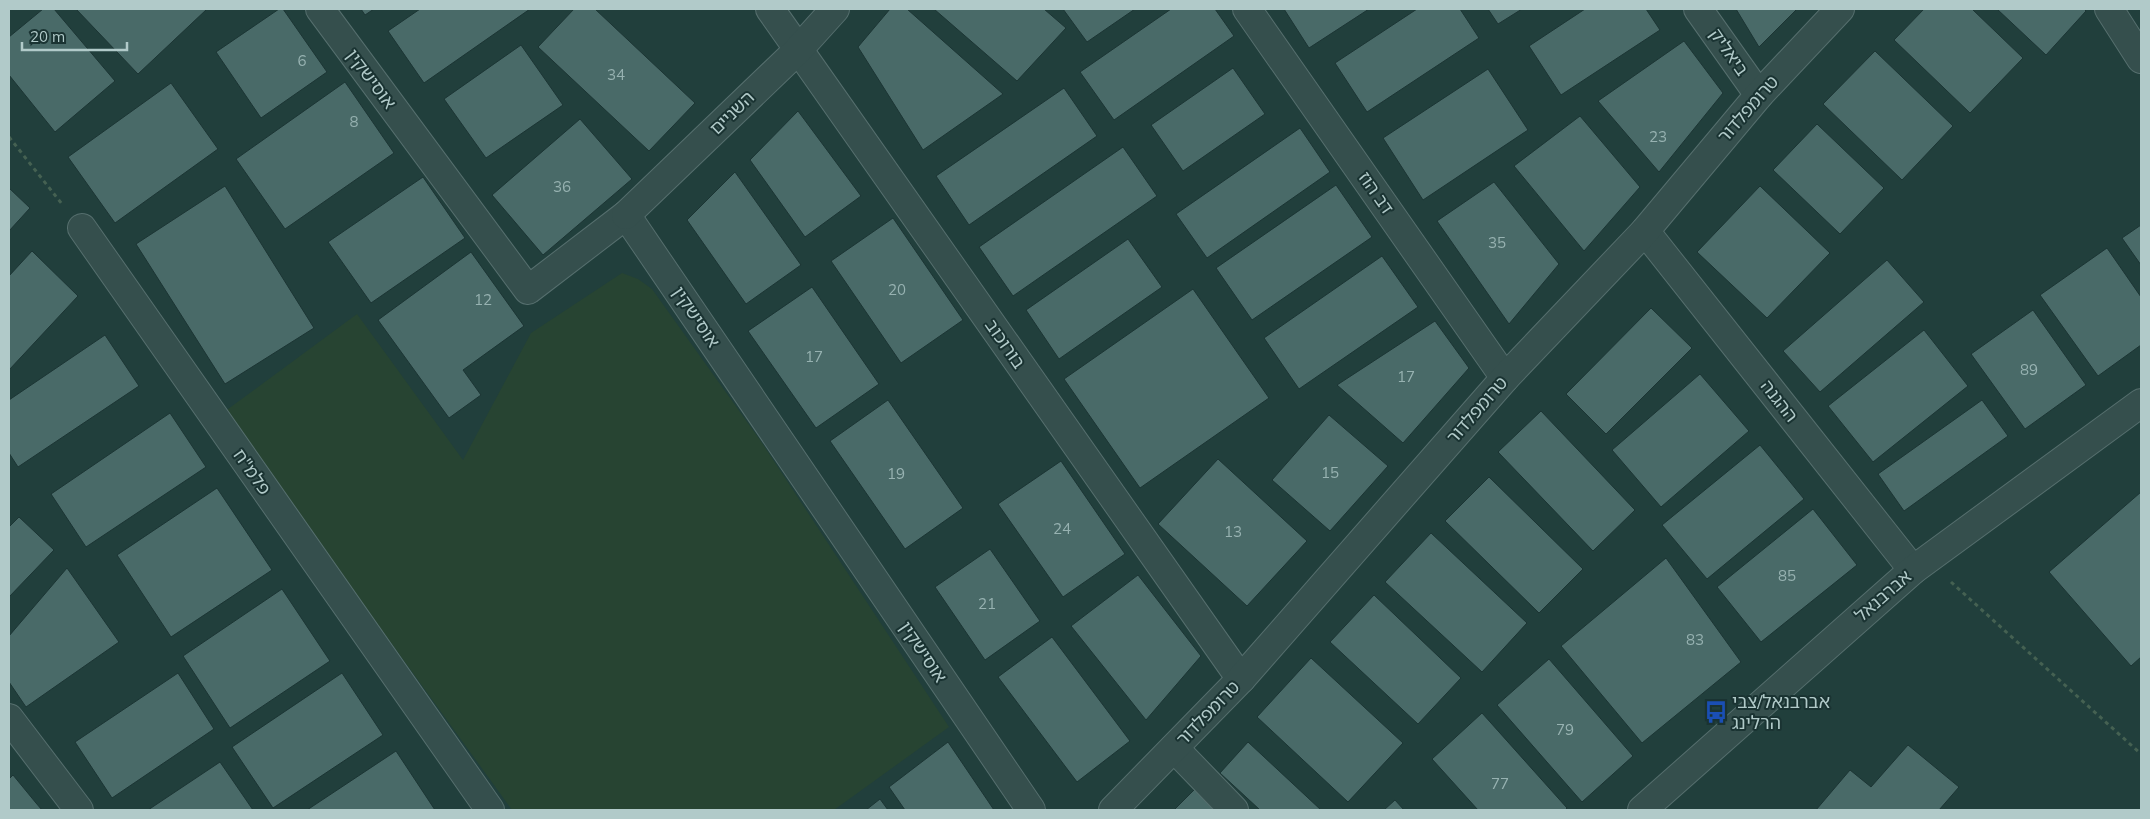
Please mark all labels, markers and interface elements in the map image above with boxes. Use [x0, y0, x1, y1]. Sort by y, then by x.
scale bar [22, 20, 128, 52]
street label: ביאליק [1705, 23, 1754, 80]
text: 20 m [30, 27, 65, 46]
street label: אוסישקין [341, 44, 401, 113]
house number: 6 [297, 51, 307, 70]
house number: 34 [607, 65, 625, 84]
street label: טרומפלדור [1712, 70, 1783, 147]
street label: השניים [704, 86, 759, 139]
house number: 8 [349, 112, 359, 131]
house number: 23 [1649, 127, 1667, 146]
street label: דב הוז [1354, 167, 1399, 219]
house number: 36 [553, 177, 571, 196]
house number: 35 [1488, 233, 1506, 252]
house number: 20 [888, 280, 906, 299]
street label: אוסישקין [668, 282, 725, 352]
house number: 12 [474, 290, 492, 309]
street label: בורוכוב [980, 314, 1031, 373]
house number: 17 [805, 347, 823, 366]
house number: 89 [2020, 360, 2038, 379]
house number: 17 [1397, 367, 1415, 386]
street label: טרומפלדור [1441, 371, 1512, 448]
street label: ההגנה [1756, 375, 1803, 426]
street label: פלמ"ח [228, 444, 276, 499]
house number: 15 [1321, 463, 1339, 482]
house number: 19 [887, 464, 905, 483]
house number: 24 [1053, 519, 1071, 538]
house number: 13 [1224, 522, 1242, 541]
street label: אברבנאל [1850, 565, 1916, 627]
house number: 85 [1778, 566, 1796, 585]
house number: 21 [978, 594, 996, 613]
street label: אוסישקין [895, 617, 952, 687]
house number: 83 [1686, 630, 1704, 649]
street label: טרומפלדור [1171, 675, 1244, 750]
place label: אברבנאל/צבי הרלינג [1732, 690, 1830, 734]
bus stop icon: אברבנאל/צבי הרלינג [1703, 699, 1729, 725]
house number: 79 [1556, 720, 1574, 739]
house number: 77 [1491, 774, 1509, 793]

